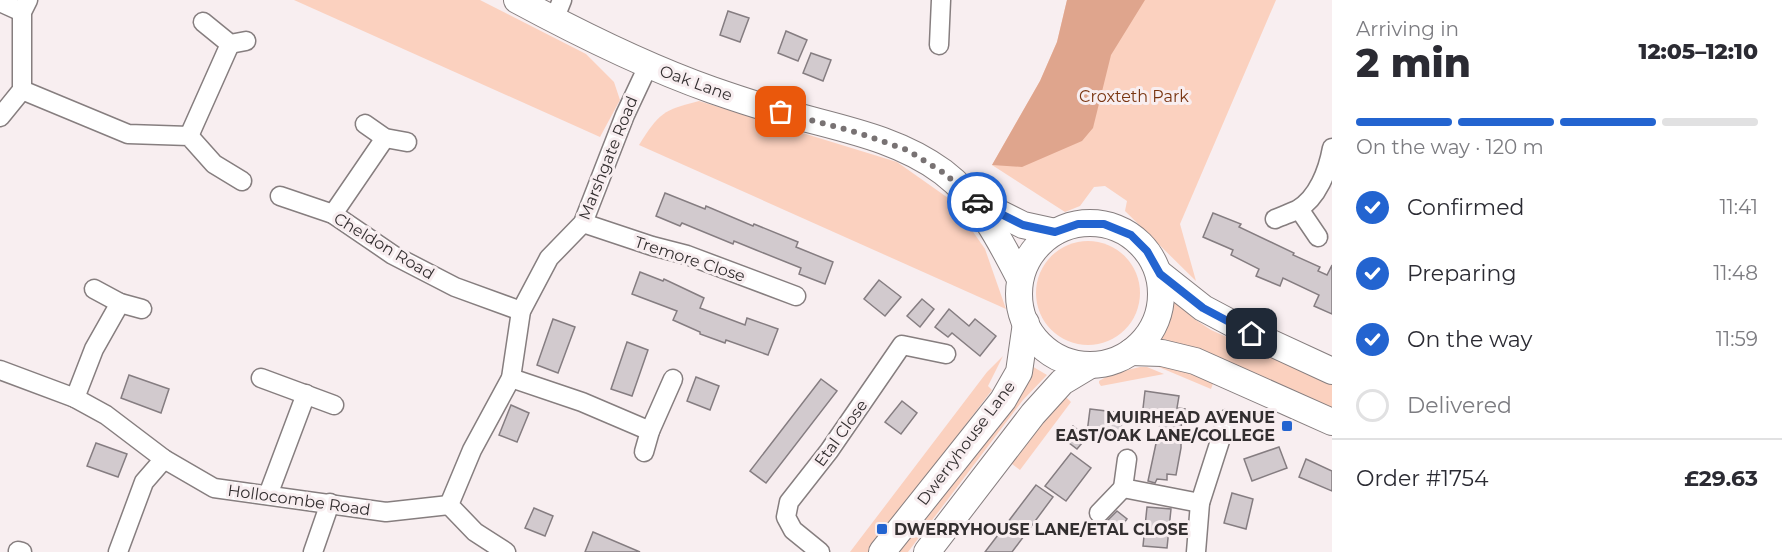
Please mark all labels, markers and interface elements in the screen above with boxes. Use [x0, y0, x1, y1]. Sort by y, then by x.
text: Arriving in [1356, 17, 1459, 41]
text: 12:05–12:10 [1638, 38, 1758, 65]
text: 2 min [1356, 39, 1471, 87]
street label: Oak Lane [657, 61, 735, 105]
pin [755, 86, 806, 137]
park label: Croxteth Park [1079, 87, 1189, 106]
street label: Marshgate Road [574, 93, 642, 223]
icon: bag [764, 95, 797, 128]
text: On the way · 120 m [1356, 135, 1544, 159]
courier [947, 172, 1007, 232]
icon: car [961, 186, 994, 219]
icon: check [1356, 191, 1389, 224]
text: Confirmed [1407, 194, 1524, 221]
text: 11:41 [1719, 195, 1758, 219]
street label: Cheldon Road [330, 209, 438, 283]
street label: Tremore Close [632, 232, 748, 286]
icon: check [1356, 257, 1389, 290]
text: Preparing [1407, 260, 1516, 287]
text: 11:48 [1713, 261, 1758, 285]
pin [1226, 308, 1277, 359]
icon: home [1235, 317, 1268, 350]
icon: check [1356, 323, 1389, 356]
text: On the way [1407, 326, 1532, 353]
text: 11:59 [1716, 327, 1758, 351]
street label: Dwerryhouse Lane [913, 377, 1019, 509]
text: Delivered [1407, 392, 1512, 419]
street label: Etal Close [810, 396, 872, 470]
place label: MUIRHEAD AVENUE EAST/OAK LANE/COLLEGE [1055, 408, 1275, 445]
marker: MUIRHEAD AVENUE EAST/OAK LANE/COLLEGE [1280, 419, 1294, 433]
text: Order #1754 [1356, 465, 1489, 492]
text: £29.63 [1684, 465, 1758, 492]
street label: Hollocombe Road [226, 481, 372, 519]
place label: DWERRYHOUSE LANE/ETAL CLOSE [894, 520, 1188, 539]
marker: DWERRYHOUSE LANE/ETAL CLOSE [875, 522, 889, 536]

